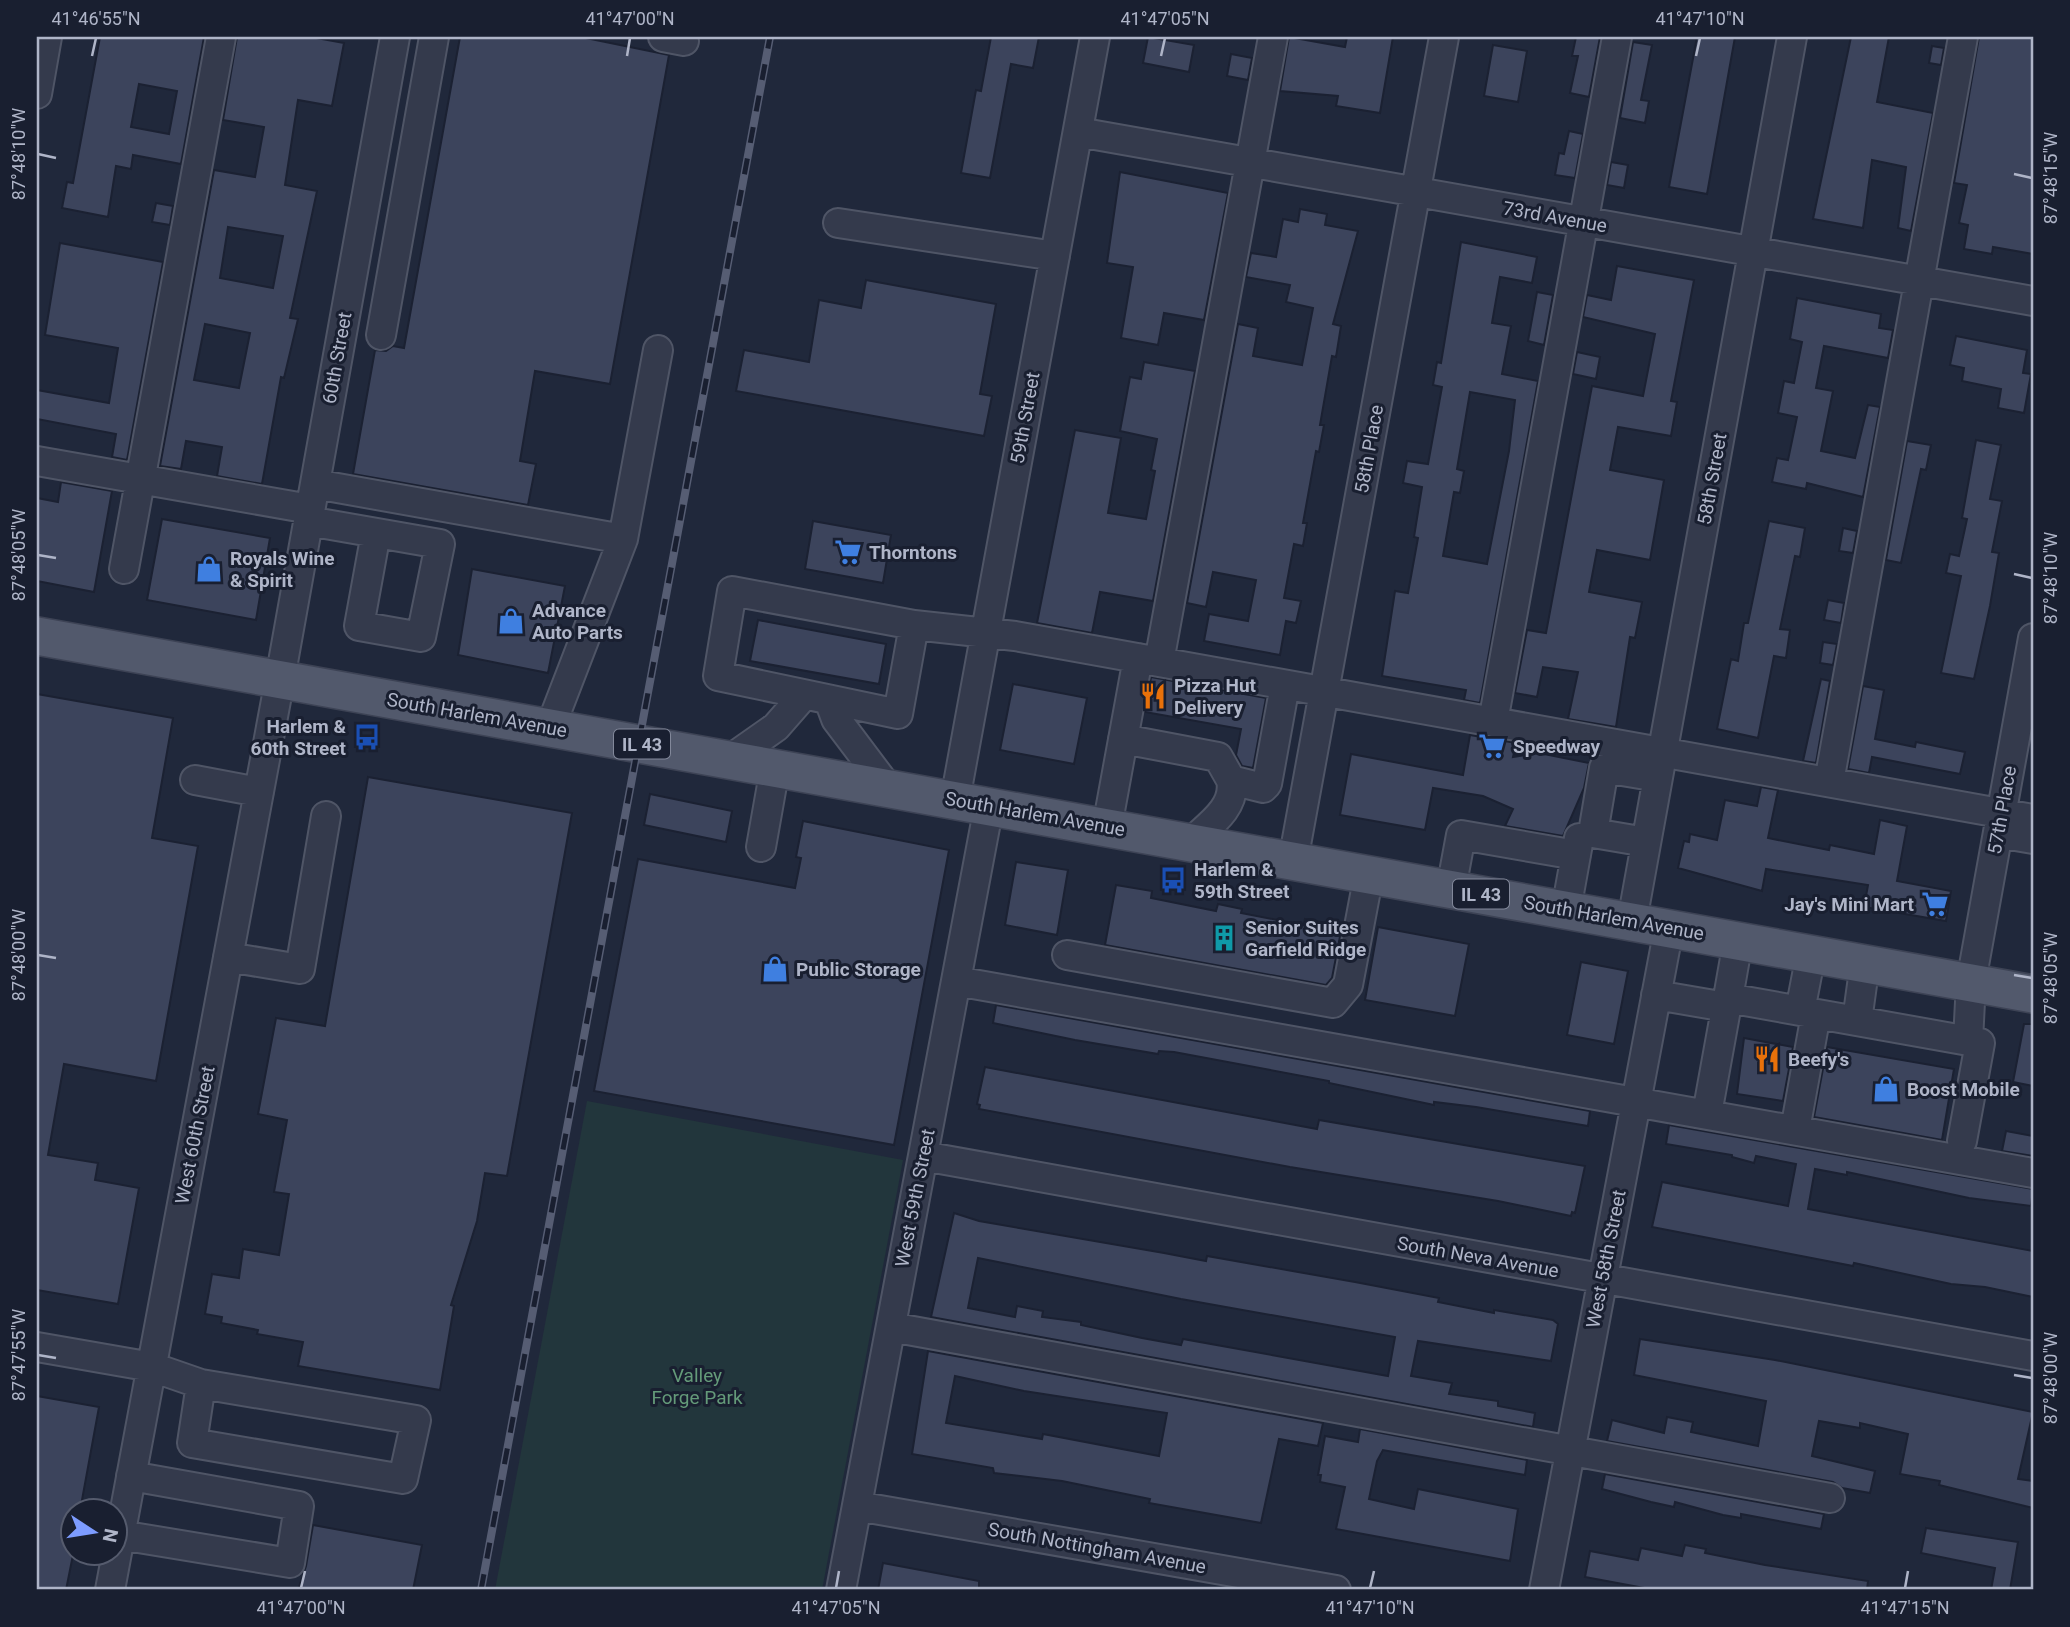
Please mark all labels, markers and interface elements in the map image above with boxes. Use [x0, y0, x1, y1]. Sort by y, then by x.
text: 41°46'55"N [51, 8, 141, 29]
text: 41°47'00"N [585, 8, 675, 29]
text: 41°47'05"N [1120, 8, 1210, 29]
text: 41°47'10"N [1655, 8, 1745, 29]
text: 87°48'10"W [8, 108, 29, 200]
text: 87°48'15"W [2040, 132, 2061, 224]
street label: 73rd Avenue [1501, 197, 1609, 237]
street label: 60th Street [318, 310, 356, 406]
street label: 59th Street [1006, 370, 1044, 466]
street label: 58th Place [1350, 403, 1388, 495]
street label: 58th Street [1693, 431, 1731, 527]
text: 87°48'05"W [8, 509, 29, 601]
text: 87°48'10"W [2040, 532, 2061, 624]
supermarket icon: Thorntons [833, 537, 863, 567]
place label: Thorntons [869, 541, 957, 564]
place label: Royals Wine & Spirit [230, 547, 334, 592]
shop icon: Royals Wine & Spirit [194, 554, 224, 584]
place label: Advance Auto Parts [532, 599, 623, 644]
shop icon: Advance Auto Parts [496, 606, 526, 636]
place label: Pizza Hut Delivery [1174, 674, 1257, 719]
restaurant icon: Pizza Hut Delivery [1138, 681, 1168, 711]
street label: South Harlem Avenue [385, 688, 569, 742]
place label: Harlem & 60th Street [251, 715, 347, 760]
bus stop icon: Harlem & 60th Street [352, 722, 382, 752]
road number: IL 43 [614, 730, 670, 758]
supermarket icon: Speedway [1477, 731, 1507, 761]
place label: Speedway [1513, 735, 1601, 758]
street label: 57th Place [1983, 764, 2021, 856]
street label: South Harlem Avenue [943, 787, 1127, 841]
place label: Harlem & 59th Street [1194, 858, 1290, 903]
bus stop icon: Harlem & 59th Street [1158, 865, 1188, 895]
road number: IL 43 [1453, 880, 1509, 908]
supermarket icon: Jay's Mini Mart [1920, 889, 1950, 919]
street label: South Harlem Avenue [1522, 891, 1706, 945]
place label: Jay's Mini Mart [1784, 893, 1915, 916]
text: 87°48'00"W [8, 909, 29, 1001]
place label: Senior Suites Garfield Ridge [1245, 916, 1366, 961]
building icon: Senior Suites Garfield Ridge [1209, 923, 1239, 953]
text: 87°48'05"W [2040, 932, 2061, 1024]
shop icon: Public Storage [760, 954, 790, 984]
place label: Public Storage [796, 958, 921, 981]
restaurant icon: Beefy's [1752, 1044, 1782, 1074]
place label: Beefy's [1788, 1048, 1849, 1071]
street label: West 60th Street [170, 1064, 220, 1206]
shop icon: Boost Mobile [1871, 1074, 1901, 1104]
place label: Boost Mobile [1907, 1078, 2020, 1101]
street label: West 59th Street [890, 1127, 940, 1269]
street label: West 58th Street [1581, 1188, 1631, 1330]
street label: South Neva Avenue [1395, 1231, 1561, 1283]
text: 87°47'55"W [8, 1309, 29, 1401]
text: 87°48'00"W [2040, 1332, 2061, 1424]
park label: Valley Forge Park [651, 1364, 743, 1409]
north arrow [60, 1498, 130, 1568]
street label: South Nottingham Avenue [986, 1517, 1208, 1579]
text: N [97, 1526, 123, 1544]
text: 41°47'00"N [256, 1597, 346, 1618]
text: 41°47'05"N [791, 1597, 881, 1618]
text: 41°47'10"N [1325, 1597, 1415, 1618]
text: 41°47'15"N [1860, 1597, 1950, 1618]

